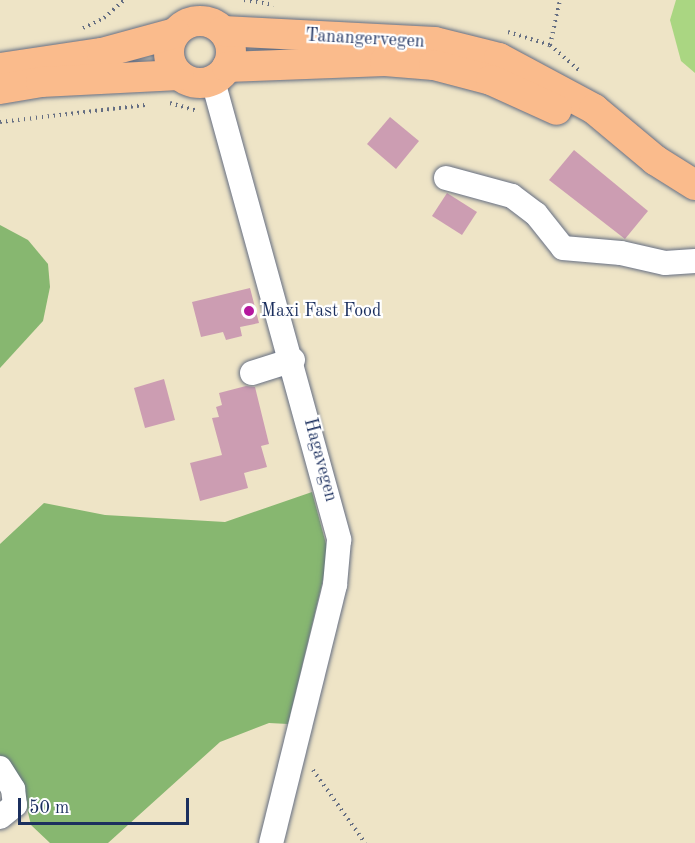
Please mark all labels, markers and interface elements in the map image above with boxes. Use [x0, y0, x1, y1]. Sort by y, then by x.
street label: Tanangervegen [305, 25, 425, 53]
place label: Maxi Fast Food [261, 300, 381, 322]
marker: Maxi Fast Food [242, 304, 256, 318]
street label: Hagavegen [298, 416, 342, 504]
scale bar [21, 786, 192, 824]
text: 50 m [29, 799, 69, 817]

